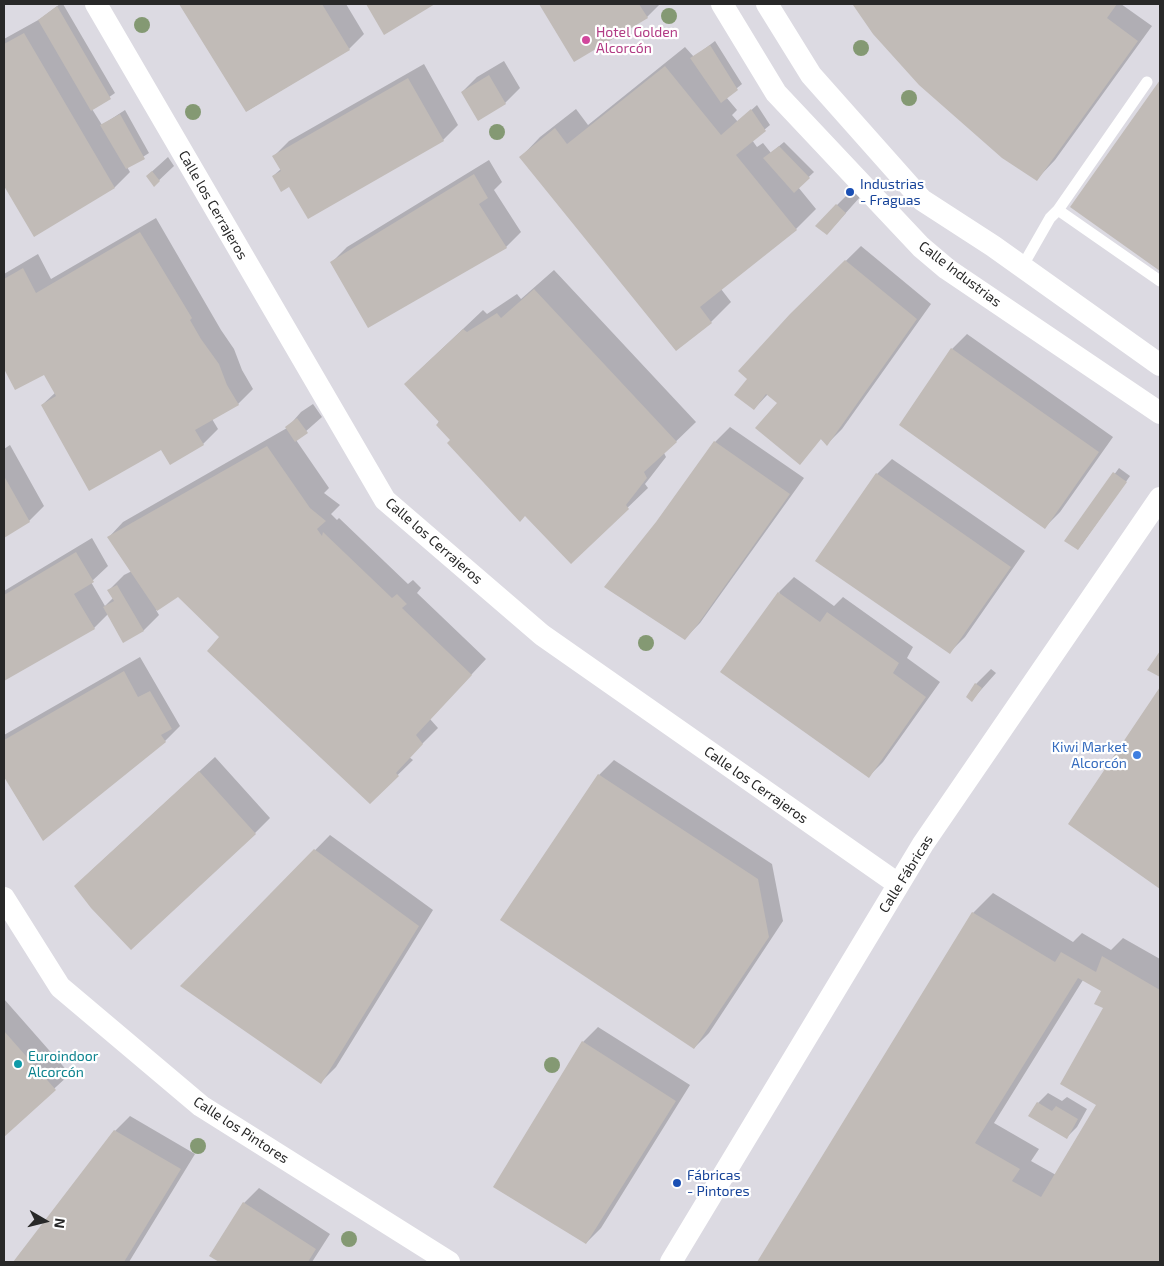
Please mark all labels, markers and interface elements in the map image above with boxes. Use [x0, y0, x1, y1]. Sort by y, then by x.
place label: Hotel Golden Alcorcón [596, 24, 678, 56]
marker: Hotel Golden Alcorcón [580, 34, 592, 46]
street label: Calle los Cerrajeros [175, 148, 251, 262]
place label: Industrias - Fraguas [860, 176, 924, 208]
marker: Industrias - Fraguas [844, 186, 856, 198]
street label: Calle Industrias [916, 238, 1004, 310]
street label: Calle los Cerrajeros [382, 494, 486, 588]
place label: Kiwi Market Alcorcón [1052, 739, 1127, 772]
street label: Calle los Cerrajeros [701, 743, 811, 827]
marker: Kiwi Market Alcorcón [1131, 749, 1143, 761]
street label: Calle Fábricas [875, 832, 937, 916]
place label: Euroindoor Alcorcón [28, 1048, 98, 1080]
marker: Euroindoor Alcorcón [12, 1058, 24, 1070]
street label: Calle los Pintores [190, 1093, 292, 1167]
place label: Fábricas - Pintores [687, 1167, 750, 1200]
marker: Fábricas - Pintores [671, 1177, 683, 1189]
north arrow [20, 1196, 70, 1246]
text: N [51, 1217, 69, 1229]

